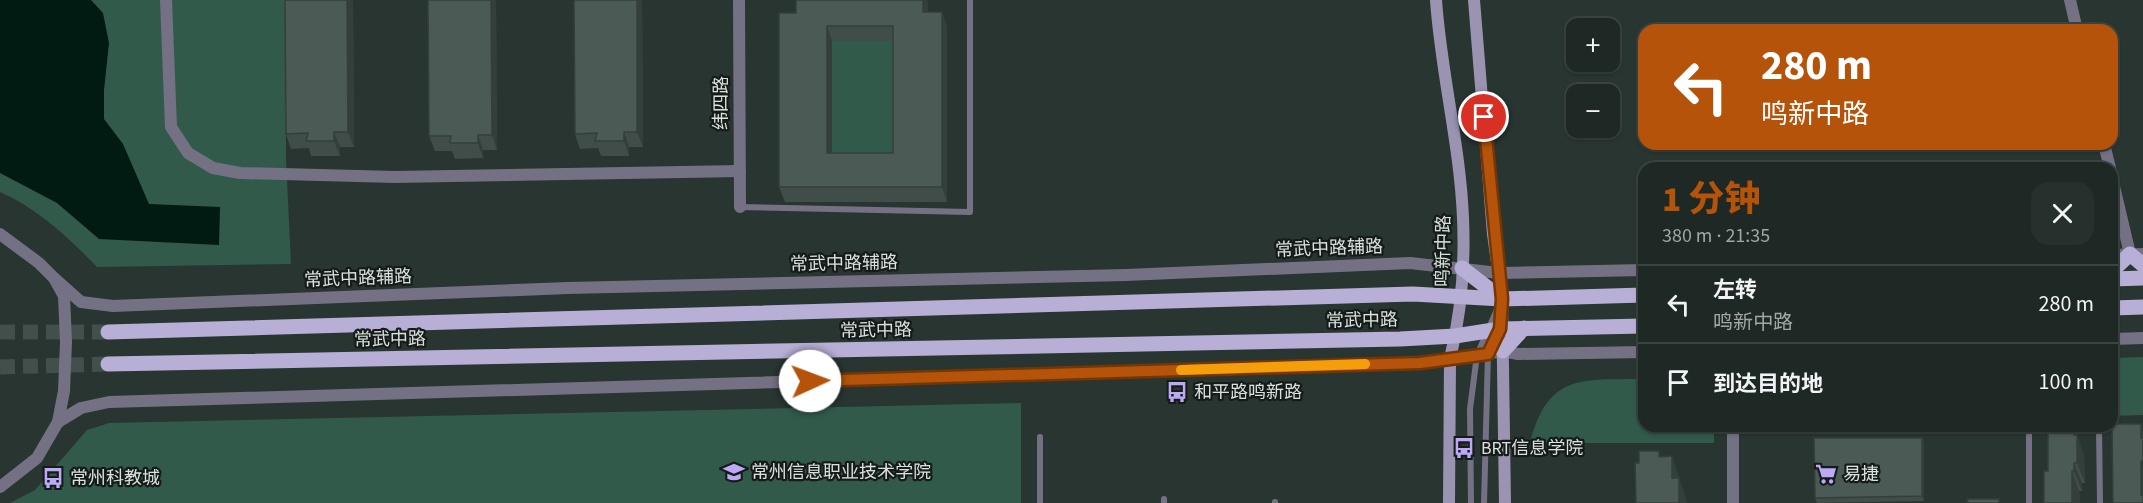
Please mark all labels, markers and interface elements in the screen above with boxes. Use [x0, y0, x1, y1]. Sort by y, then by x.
map controls [1566, 18, 1620, 138]
button: + [1566, 18, 1620, 72]
text: 280 m [1761, 36, 1872, 96]
icon: left [1662, 48, 1740, 126]
street label: 纬四路 [709, 76, 734, 130]
button: − [1566, 84, 1620, 138]
pin [1458, 91, 1509, 142]
text: 鸣新中路 [1761, 95, 1869, 134]
icon: arrive [1467, 100, 1500, 133]
text: 1 分钟 [1662, 174, 1760, 225]
button: close [2031, 182, 2094, 245]
street label: 鸣新中路 [1430, 215, 1457, 287]
text: 380 m · 21:35 [1662, 222, 1770, 250]
street label: 常武中路辅路 [1275, 234, 1383, 263]
street label: 常武中路辅路 [790, 250, 898, 277]
street label: 常武中路辅路 [304, 264, 412, 293]
text: 左转 [1713, 274, 1757, 306]
icon: left [1662, 288, 1695, 321]
text: 280 m [2039, 288, 2094, 320]
street label: 常武中路 [1326, 307, 1398, 334]
text: 鸣新中路 [1713, 309, 1793, 337]
street label: 常武中路 [840, 317, 912, 344]
street label: 常武中路 [354, 326, 426, 353]
position arrow [778, 349, 842, 413]
icon: arrive [1662, 366, 1695, 399]
text: 100 m [2039, 366, 2094, 398]
text: 到达目的地 [1713, 368, 1823, 400]
bus stop icon: 和平路鸣新路 [1165, 380, 1189, 404]
place label: 和平路鸣新路 [1194, 380, 1302, 405]
bus stop icon: BRT信息学院 [1452, 436, 1476, 460]
place label: BRT信息学院 [1481, 436, 1583, 461]
school or university icon: 常州信息职业技术学院 [722, 460, 746, 484]
place label: 常州信息职业技术学院 [751, 460, 931, 485]
supermarket icon: 易捷 [1814, 462, 1838, 486]
place label: 易捷 [1843, 462, 1879, 487]
bus stop icon: 常州科教城 [41, 466, 65, 490]
place label: 常州科教城 [70, 466, 160, 491]

